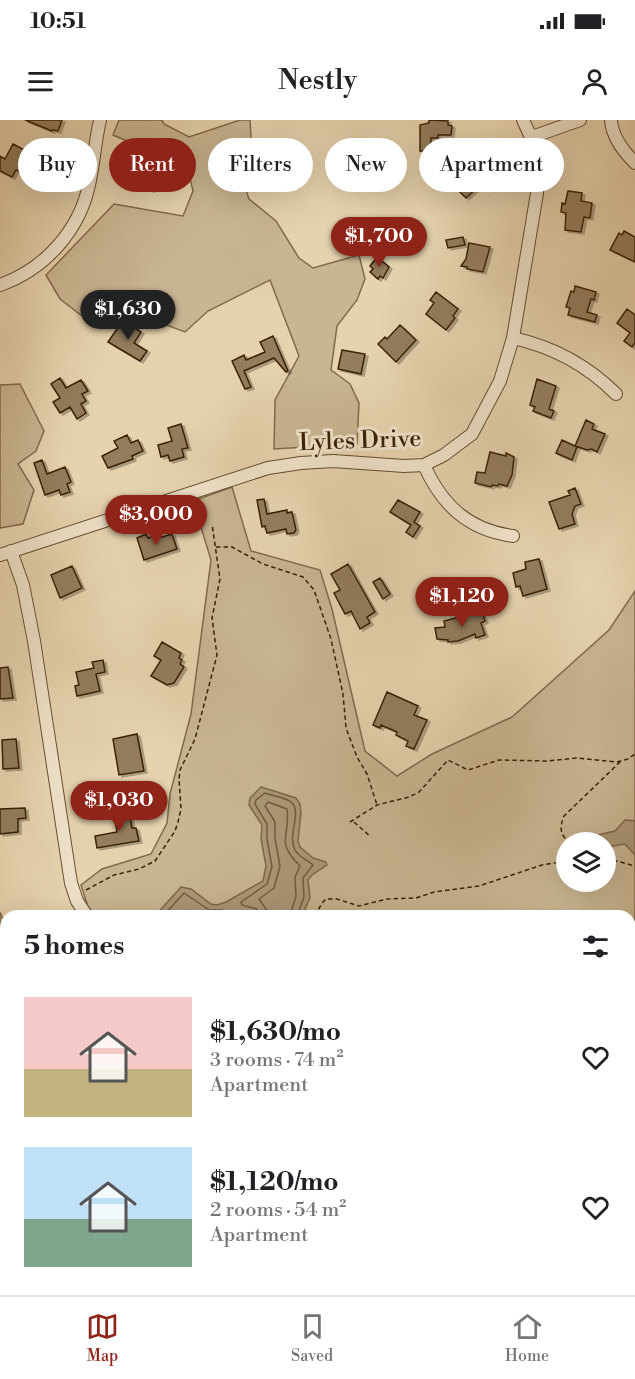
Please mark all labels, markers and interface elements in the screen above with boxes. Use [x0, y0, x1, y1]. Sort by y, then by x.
text: 10:51 [30, 8, 86, 35]
text: Nestly [278, 64, 357, 98]
icon: menu [24, 65, 57, 98]
icon: person [578, 65, 611, 98]
chip: Buy [18, 138, 97, 192]
chip: Rent [109, 138, 196, 192]
chip: Filters [208, 138, 313, 192]
chip: New [325, 138, 407, 192]
chip: Apartment [419, 138, 564, 192]
pin: $1,700 [330, 217, 428, 268]
text: $1,700 [345, 224, 413, 249]
pin: $1,630 [79, 290, 177, 341]
text: $1,630 [94, 297, 162, 322]
street label: Lyles Drive [298, 424, 422, 458]
pin: $3,000 [107, 495, 205, 546]
text: $3,000 [119, 502, 193, 527]
pin: $1,120 [413, 577, 511, 628]
text: $1,120 [429, 584, 495, 609]
pin: $1,030 [70, 781, 168, 832]
text: $1,030 [85, 788, 154, 813]
map controls [556, 832, 616, 892]
button: layers [556, 832, 616, 892]
text: 5 homes [24, 930, 124, 962]
icon: filters [579, 930, 612, 963]
text: $1,630/mo [210, 1016, 341, 1048]
icon: home [72, 1021, 144, 1093]
icon: heart [579, 1041, 612, 1074]
text: 3 rooms · 74 m² [210, 1048, 343, 1073]
text: Apartment [210, 1073, 308, 1098]
text: $1,120/mo [210, 1166, 339, 1198]
icon: home [72, 1171, 144, 1243]
icon: heart [579, 1191, 612, 1224]
text: 2 rooms · 54 m² [210, 1198, 346, 1223]
text: Apartment [210, 1223, 308, 1248]
tab: Map [86, 1310, 119, 1366]
tab: Saved [291, 1310, 333, 1366]
tab: Home [505, 1310, 549, 1366]

